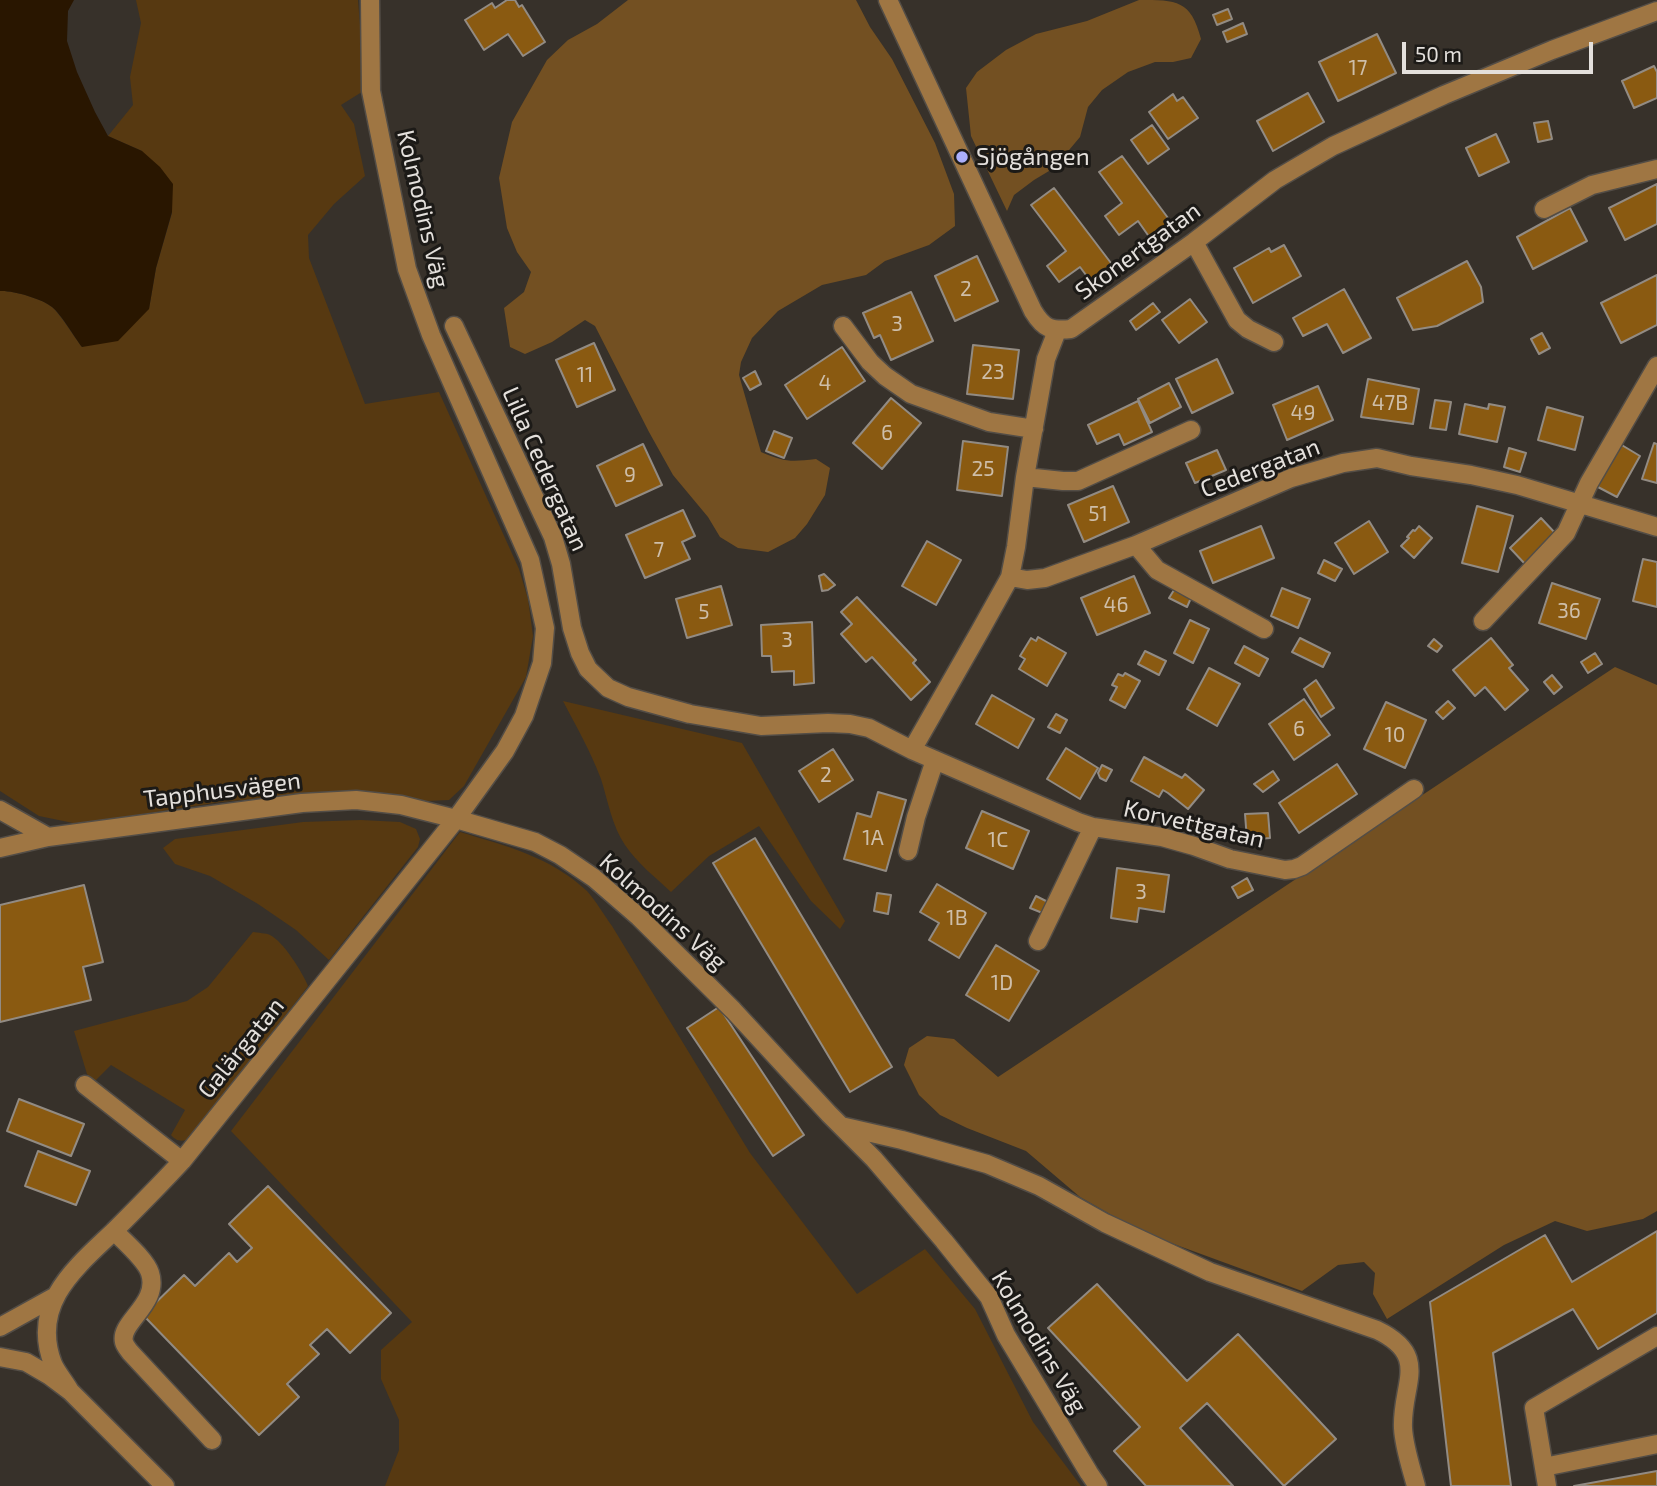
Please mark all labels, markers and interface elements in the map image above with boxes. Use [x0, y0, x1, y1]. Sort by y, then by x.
scale bar [1405, 28, 1596, 72]
text: 50 m [1415, 41, 1462, 66]
house number: 17 [1348, 55, 1368, 81]
street label: Kolmodins Väg [391, 127, 455, 291]
place label: Sjögången [976, 143, 1090, 171]
marker: Sjögången [954, 149, 970, 165]
street label: Skonertgatan [1070, 196, 1206, 306]
house number: 2 [960, 276, 972, 302]
house number: 3 [891, 311, 903, 337]
house number: 23 [981, 359, 1005, 385]
house number: 11 [577, 362, 593, 388]
house number: 4 [819, 370, 831, 396]
street label: Lilla Cedergatan [496, 383, 594, 555]
house number: 47B [1372, 390, 1408, 416]
house number: 49 [1291, 400, 1315, 426]
house number: 6 [881, 420, 893, 446]
street label: Cedergatan [1196, 432, 1324, 504]
house number: 25 [971, 456, 995, 482]
house number: 9 [624, 462, 636, 488]
house number: 51 [1088, 501, 1108, 527]
house number: 7 [654, 537, 664, 563]
house number: 46 [1104, 592, 1128, 618]
house number: 36 [1557, 598, 1581, 624]
house number: 5 [698, 599, 710, 625]
house number: 3 [781, 627, 793, 653]
house number: 6 [1293, 716, 1305, 742]
house number: 10 [1384, 722, 1406, 748]
house number: 2 [820, 762, 832, 788]
street label: Tapphusvägen [142, 766, 302, 814]
street label: Korvettgatan [1121, 794, 1267, 854]
house number: 1A [862, 825, 884, 851]
house number: 1C [988, 827, 1008, 853]
street label: Kolmodins Väg [594, 847, 732, 977]
house number: 3 [1135, 879, 1147, 905]
house number: 1B [946, 905, 968, 931]
house number: 1D [991, 970, 1013, 996]
street label: Galärgatan [192, 992, 290, 1104]
street label: Kolmodins Väg [985, 1266, 1093, 1418]

